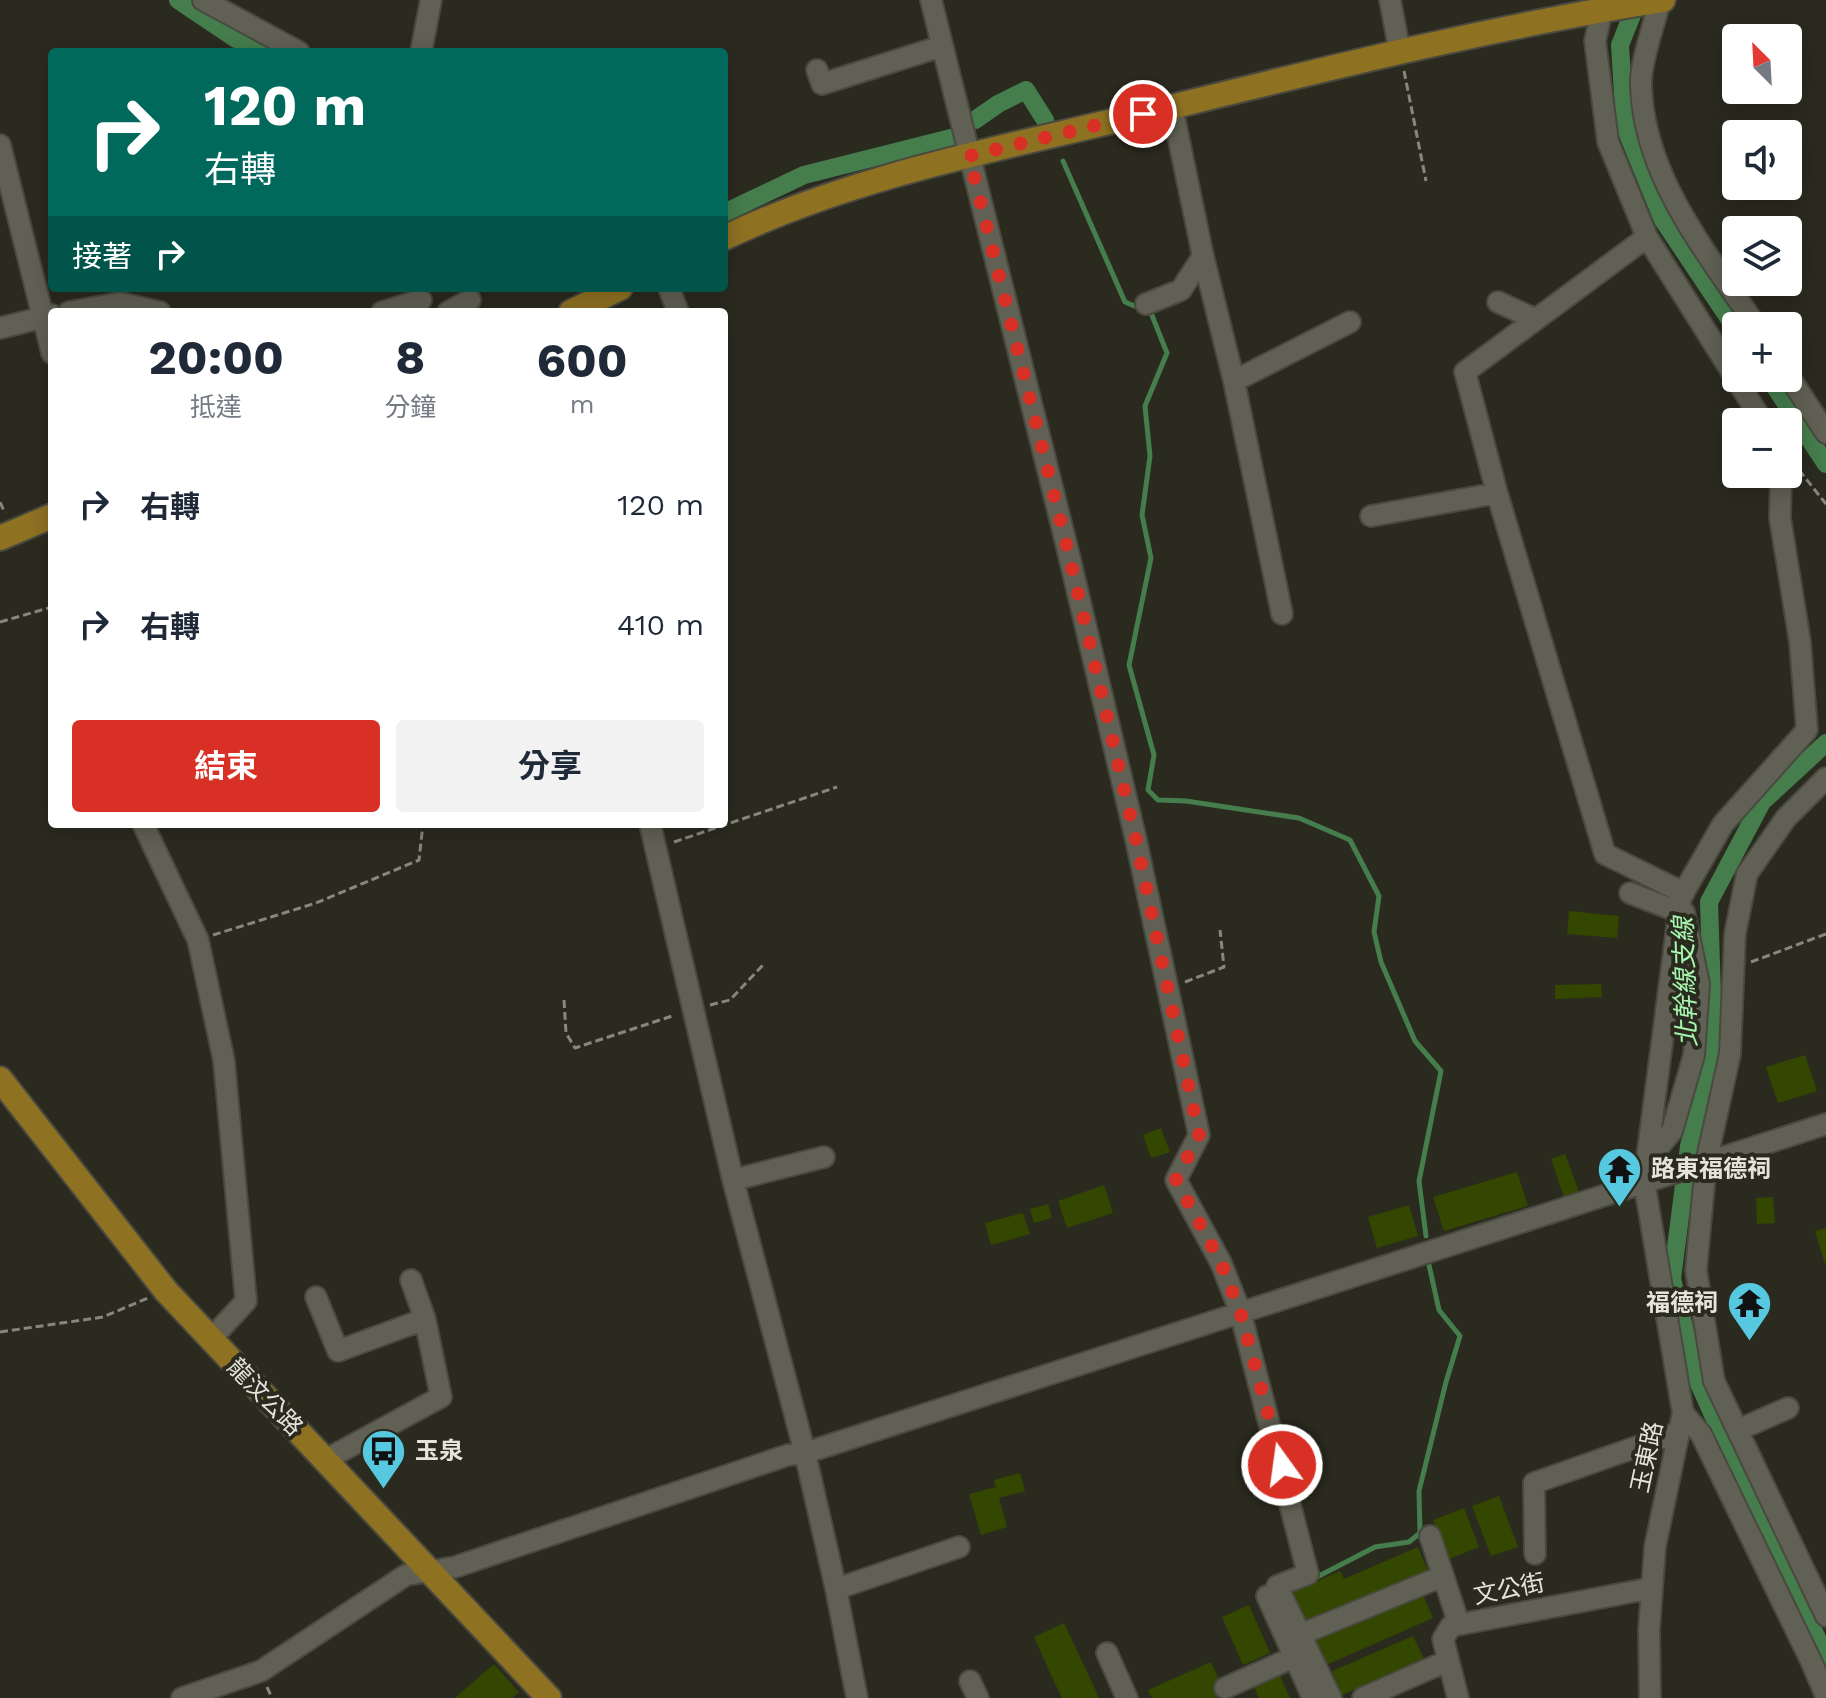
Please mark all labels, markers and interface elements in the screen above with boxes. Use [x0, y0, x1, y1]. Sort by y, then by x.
north arrow [1722, 24, 1802, 104]
map controls [1722, 24, 1802, 488]
text: 120 m [204, 73, 366, 139]
icon: right [72, 80, 176, 184]
pin [1109, 80, 1177, 148]
icon: arrive [1121, 92, 1165, 136]
button: sound [1722, 120, 1802, 200]
text: 右轉 [204, 149, 276, 191]
button: layers [1722, 216, 1802, 296]
icon: right [148, 232, 192, 276]
text: 接著 [72, 239, 132, 274]
button: + [1722, 312, 1802, 392]
text: 20:00 [148, 329, 284, 386]
text: 8 [395, 329, 425, 386]
text: 600 [536, 332, 628, 389]
text: m [570, 389, 594, 419]
text: 抵達 [190, 392, 242, 422]
text: 分鐘 [384, 392, 436, 422]
button: − [1722, 408, 1802, 488]
icon: right [72, 482, 116, 526]
text: 120 m [617, 487, 704, 522]
text: 右轉 [140, 489, 200, 524]
icon: right [72, 602, 116, 646]
text: 410 m [617, 607, 704, 642]
text: 右轉 [140, 609, 200, 644]
button: 結束 [72, 720, 380, 812]
button: 分享 [396, 720, 704, 812]
water label: 北幹線支線 [1668, 914, 1702, 1047]
temple icon: 路東福德祠 [1596, 1145, 1644, 1208]
place label: 路東福德祠 [1651, 1155, 1771, 1183]
temple icon: 福德祠 [1725, 1279, 1773, 1342]
place label: 福德祠 [1646, 1289, 1718, 1317]
street label: 龍汶公路 [222, 1353, 308, 1441]
street label: 玉東路 [1626, 1419, 1668, 1495]
position arrow [1240, 1423, 1324, 1507]
bus stop icon: 玉泉 [360, 1427, 408, 1490]
place label: 玉泉 [415, 1437, 463, 1465]
street label: 文公街 [1471, 1568, 1547, 1610]

